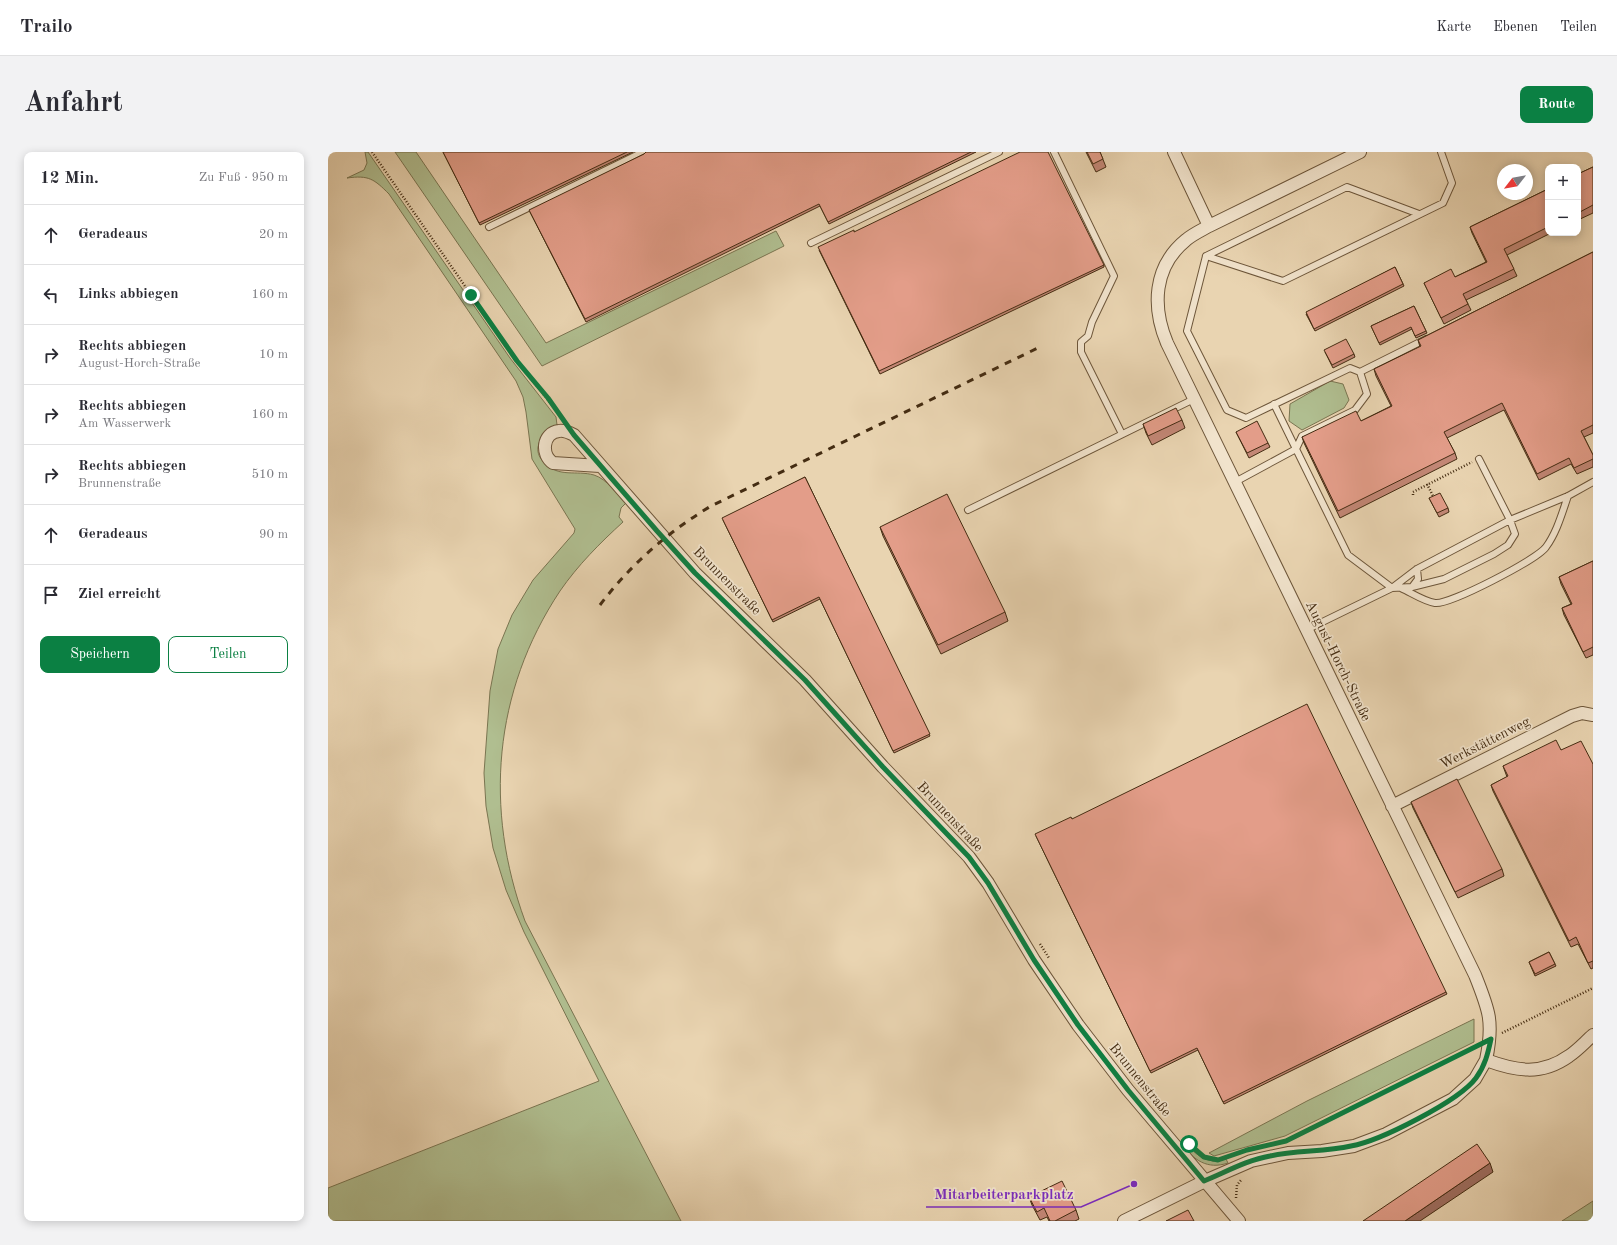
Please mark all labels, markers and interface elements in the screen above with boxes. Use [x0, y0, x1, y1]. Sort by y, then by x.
text: Trailo [20, 18, 73, 37]
text: Karte [1437, 20, 1471, 34]
text: Ebenen [1493, 20, 1538, 34]
text: Teilen [1560, 20, 1597, 34]
button: Route [1520, 86, 1593, 123]
text: Anfahrt [24, 90, 123, 118]
north arrow [1497, 164, 1533, 200]
map controls [1545, 164, 1581, 236]
button: + [1545, 164, 1581, 200]
text: 12 Min. [40, 170, 99, 187]
text: Zu Fuß · 950 m [199, 171, 288, 184]
button: − [1545, 200, 1581, 236]
icon: ahead [40, 224, 62, 246]
text: Geradeaus [78, 227, 147, 242]
text: 20 m [259, 228, 288, 241]
icon: left [40, 284, 62, 306]
route end [462, 286, 480, 304]
text: Links abbiegen [78, 287, 179, 302]
text: 160 m [251, 288, 288, 301]
text: Rechts abbiegen [78, 339, 186, 354]
icon: right [40, 344, 62, 366]
text: 10 m [259, 348, 288, 361]
text: August-Horch-Straße [78, 357, 201, 370]
text: Rechts abbiegen [78, 399, 186, 414]
icon: right [40, 404, 62, 426]
text: 160 m [251, 408, 288, 421]
text: Am Wasserwerk [78, 417, 171, 430]
text: Rechts abbiegen [78, 459, 186, 474]
icon: right [40, 464, 62, 486]
text: 510 m [251, 468, 288, 481]
text: Brunnenstraße [78, 477, 161, 490]
icon: ahead [40, 524, 62, 546]
text: Geradeaus [78, 527, 147, 542]
text: 90 m [259, 528, 288, 541]
street label: Brunnenstraße [690, 544, 764, 618]
icon: arrive [40, 584, 62, 606]
text: Ziel erreicht [78, 587, 161, 602]
street label: August-Horch-Straße [1303, 599, 1373, 723]
button: Speichern [40, 636, 160, 673]
button: Teilen [168, 636, 288, 673]
street label: Werkstättenweg [1438, 714, 1533, 772]
street label: Brunnenstraße [914, 780, 986, 854]
street label: Brunnenstraße [1106, 1041, 1174, 1119]
route start [1180, 1135, 1198, 1153]
callout: Mitarbeiterparkplatz [926, 1180, 1081, 1207]
text: Mitarbeiterparkplatz [934, 1188, 1074, 1203]

